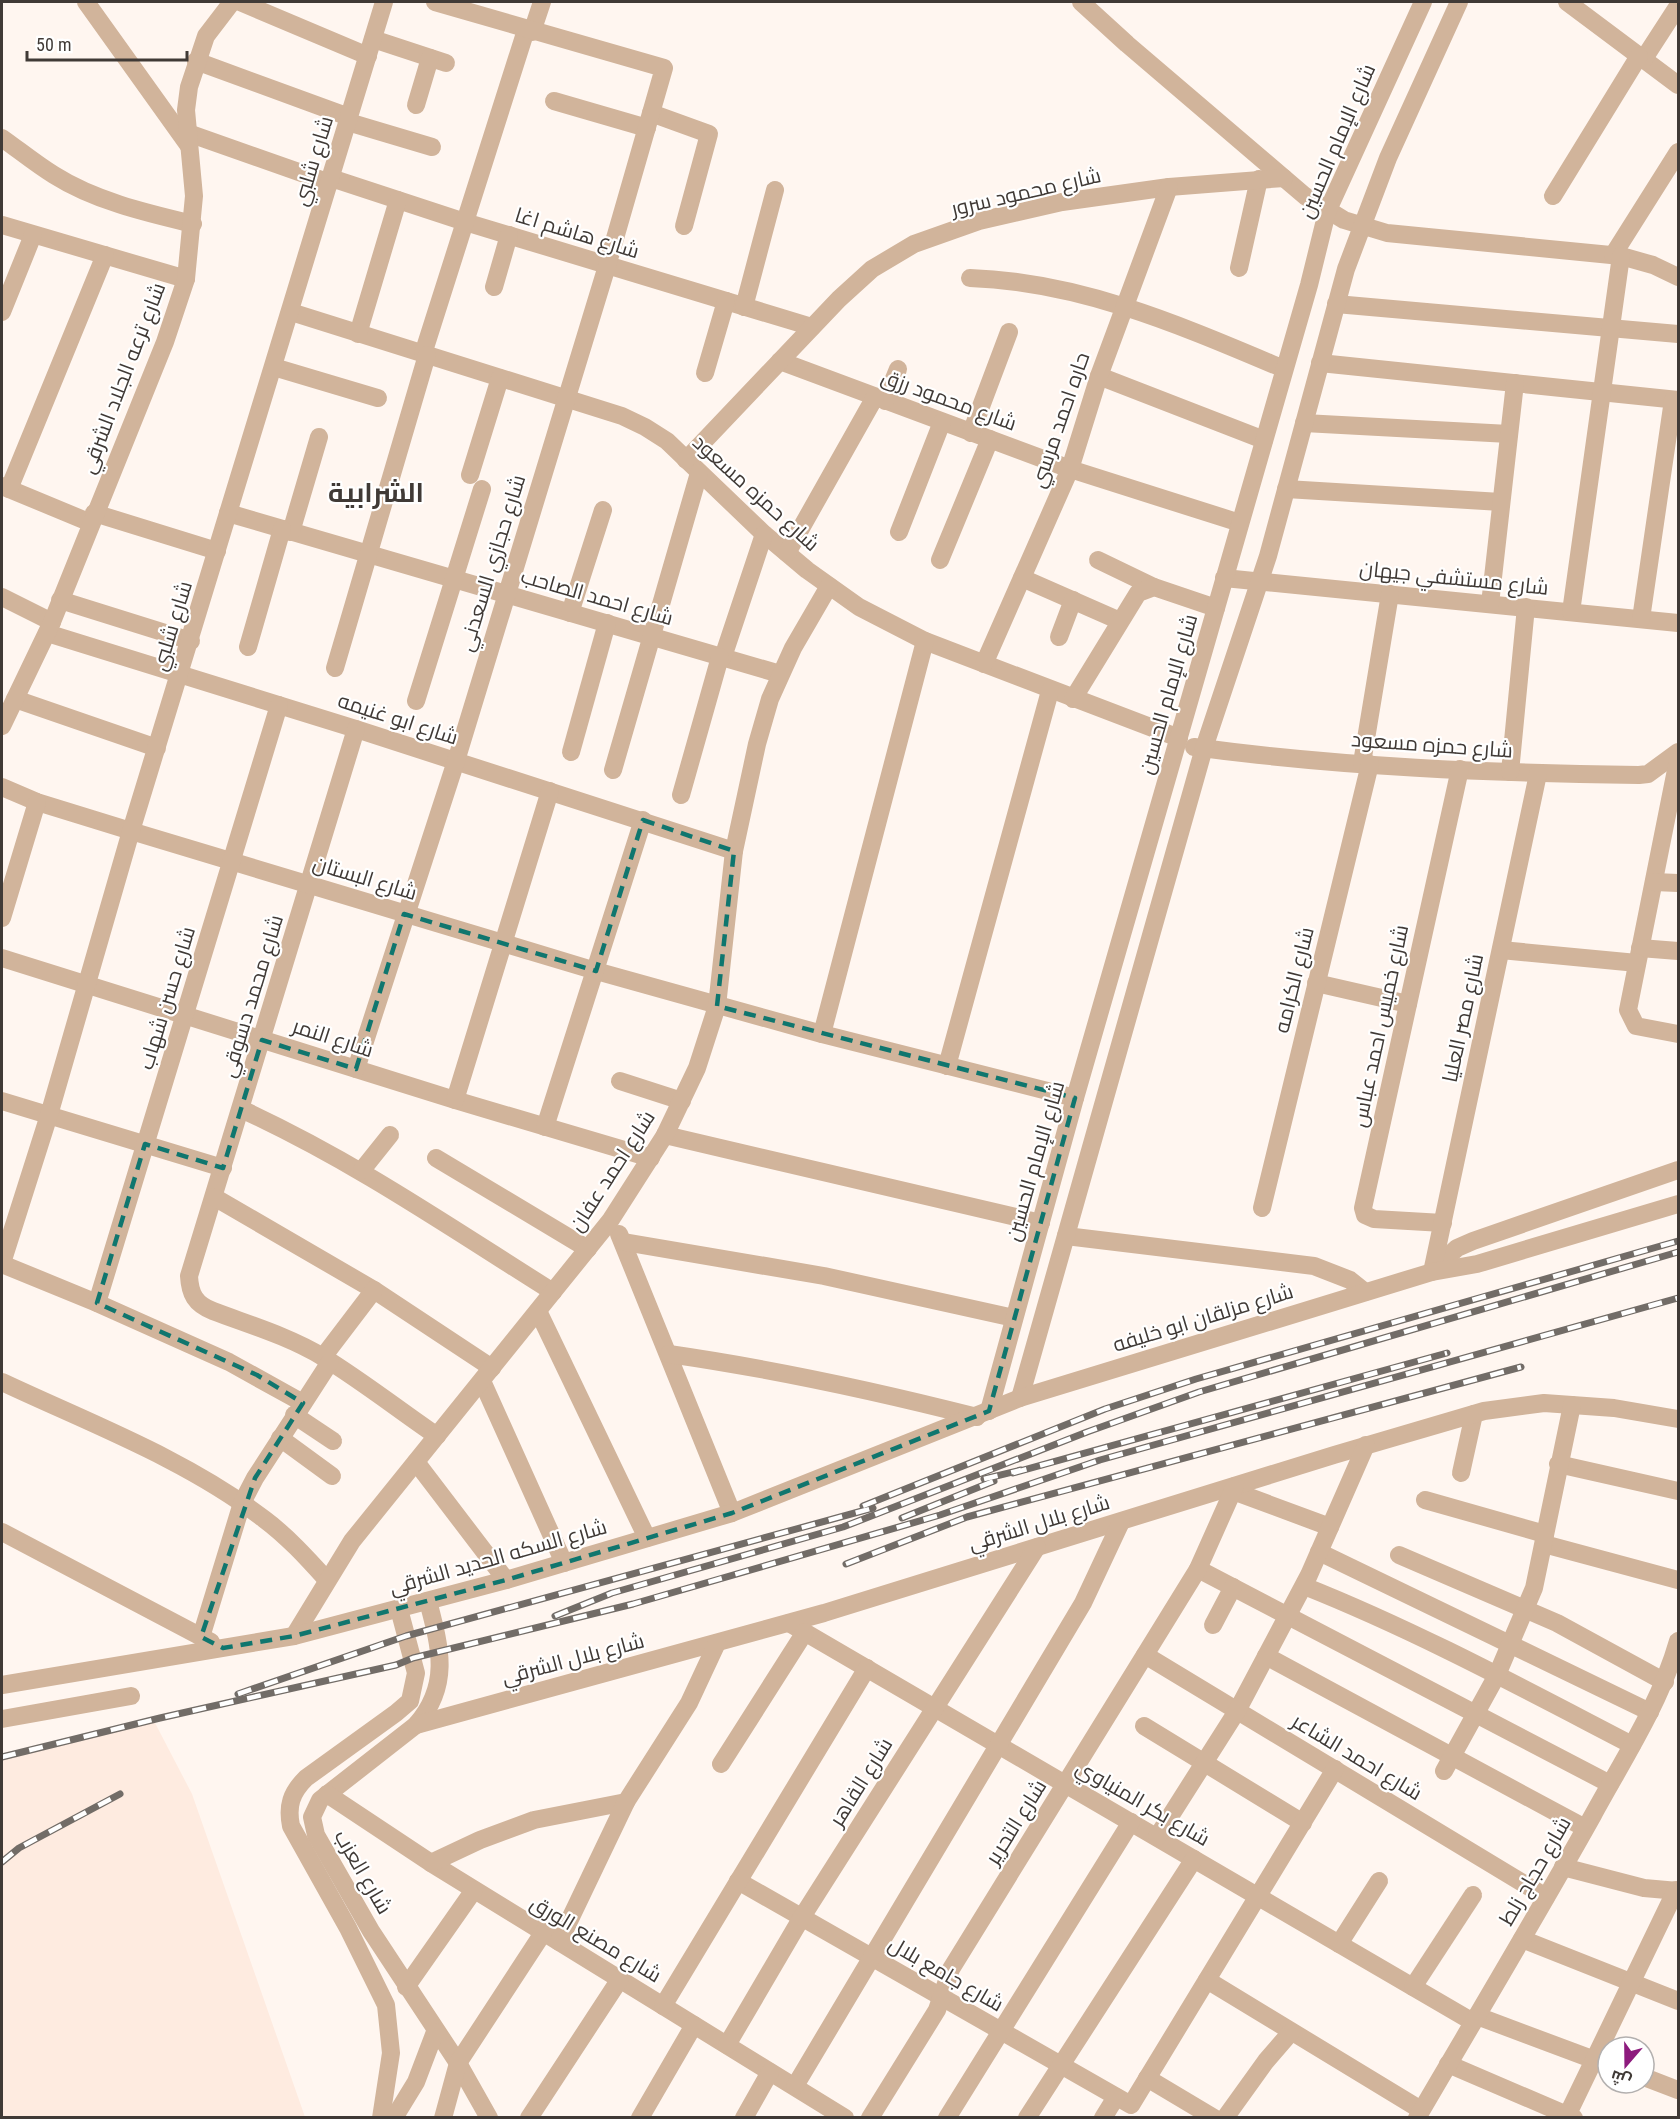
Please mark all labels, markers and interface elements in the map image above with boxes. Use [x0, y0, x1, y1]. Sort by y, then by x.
scale bar [27, 24, 188, 62]
text: 50 m [36, 34, 71, 55]
street label: شارع الإمام الحسين [1294, 60, 1382, 223]
street label: شارع شلبي [288, 113, 342, 210]
street label: شارع محمود سرور [948, 163, 1104, 223]
street label: شارع هاشم اغا [511, 203, 642, 265]
street label: شارع ترعه الجلاد الشرقي [76, 279, 174, 478]
street label: حاره احمد مرسي [1026, 349, 1097, 492]
street label: شارع محمود رزق [877, 364, 1020, 437]
street label: شارع حمزه مسعود [686, 430, 824, 558]
street label: شارع حجازي السعدني [454, 472, 534, 655]
district label: الشرابية [328, 477, 424, 509]
street label: شارع مستشفي جيهان [1358, 556, 1550, 604]
street label: شارع احمد الصاحب [518, 564, 676, 632]
street label: شارع شلبي [147, 578, 201, 675]
street label: شارع الإمام الحسين [1134, 611, 1204, 777]
street label: شارع ابو غنيمه [334, 688, 461, 752]
street label: شارع حمزه مسعود [1350, 727, 1514, 765]
street label: شارع البستان [309, 851, 420, 907]
street label: شارع محمد دسوقي [216, 912, 292, 1081]
street label: شارع خميس احمد عباس [1347, 923, 1415, 1130]
street label: شارع حسن شهاب [134, 924, 202, 1073]
street label: شارع الكرامه [1269, 925, 1321, 1036]
street label: شارع مصر العليا [1438, 951, 1490, 1085]
street label: شارع النمر [288, 1013, 376, 1064]
street label: شارع الإمام الحسين [1001, 1078, 1071, 1244]
street label: شارع احمد عفان [564, 1106, 662, 1237]
street label: شارع مزلقان ابو خليفه [1110, 1279, 1297, 1359]
street label: شارع بلال الشرقي [965, 1490, 1114, 1560]
street label: شارع السكه الحديد الشرقي [386, 1514, 611, 1603]
street label: شارع بلال الشرقي [499, 1628, 648, 1693]
street label: شارع احمد الشاعر [1286, 1708, 1426, 1807]
street label: شارع القاهر [824, 1733, 899, 1832]
street label: شارع بكر المنياوي [1070, 1755, 1214, 1854]
street label: شارع التحرير [980, 1775, 1053, 1871]
street label: شارع حجاج زلط [1494, 1813, 1577, 1930]
street label: شارع العزب [328, 1826, 397, 1919]
street label: شارع مصنع الورق [525, 1891, 666, 1989]
street label: شارع جامع بلال [883, 1931, 1008, 2018]
north arrow [1596, 2035, 1656, 2095]
text: ش [1608, 2066, 1634, 2091]

